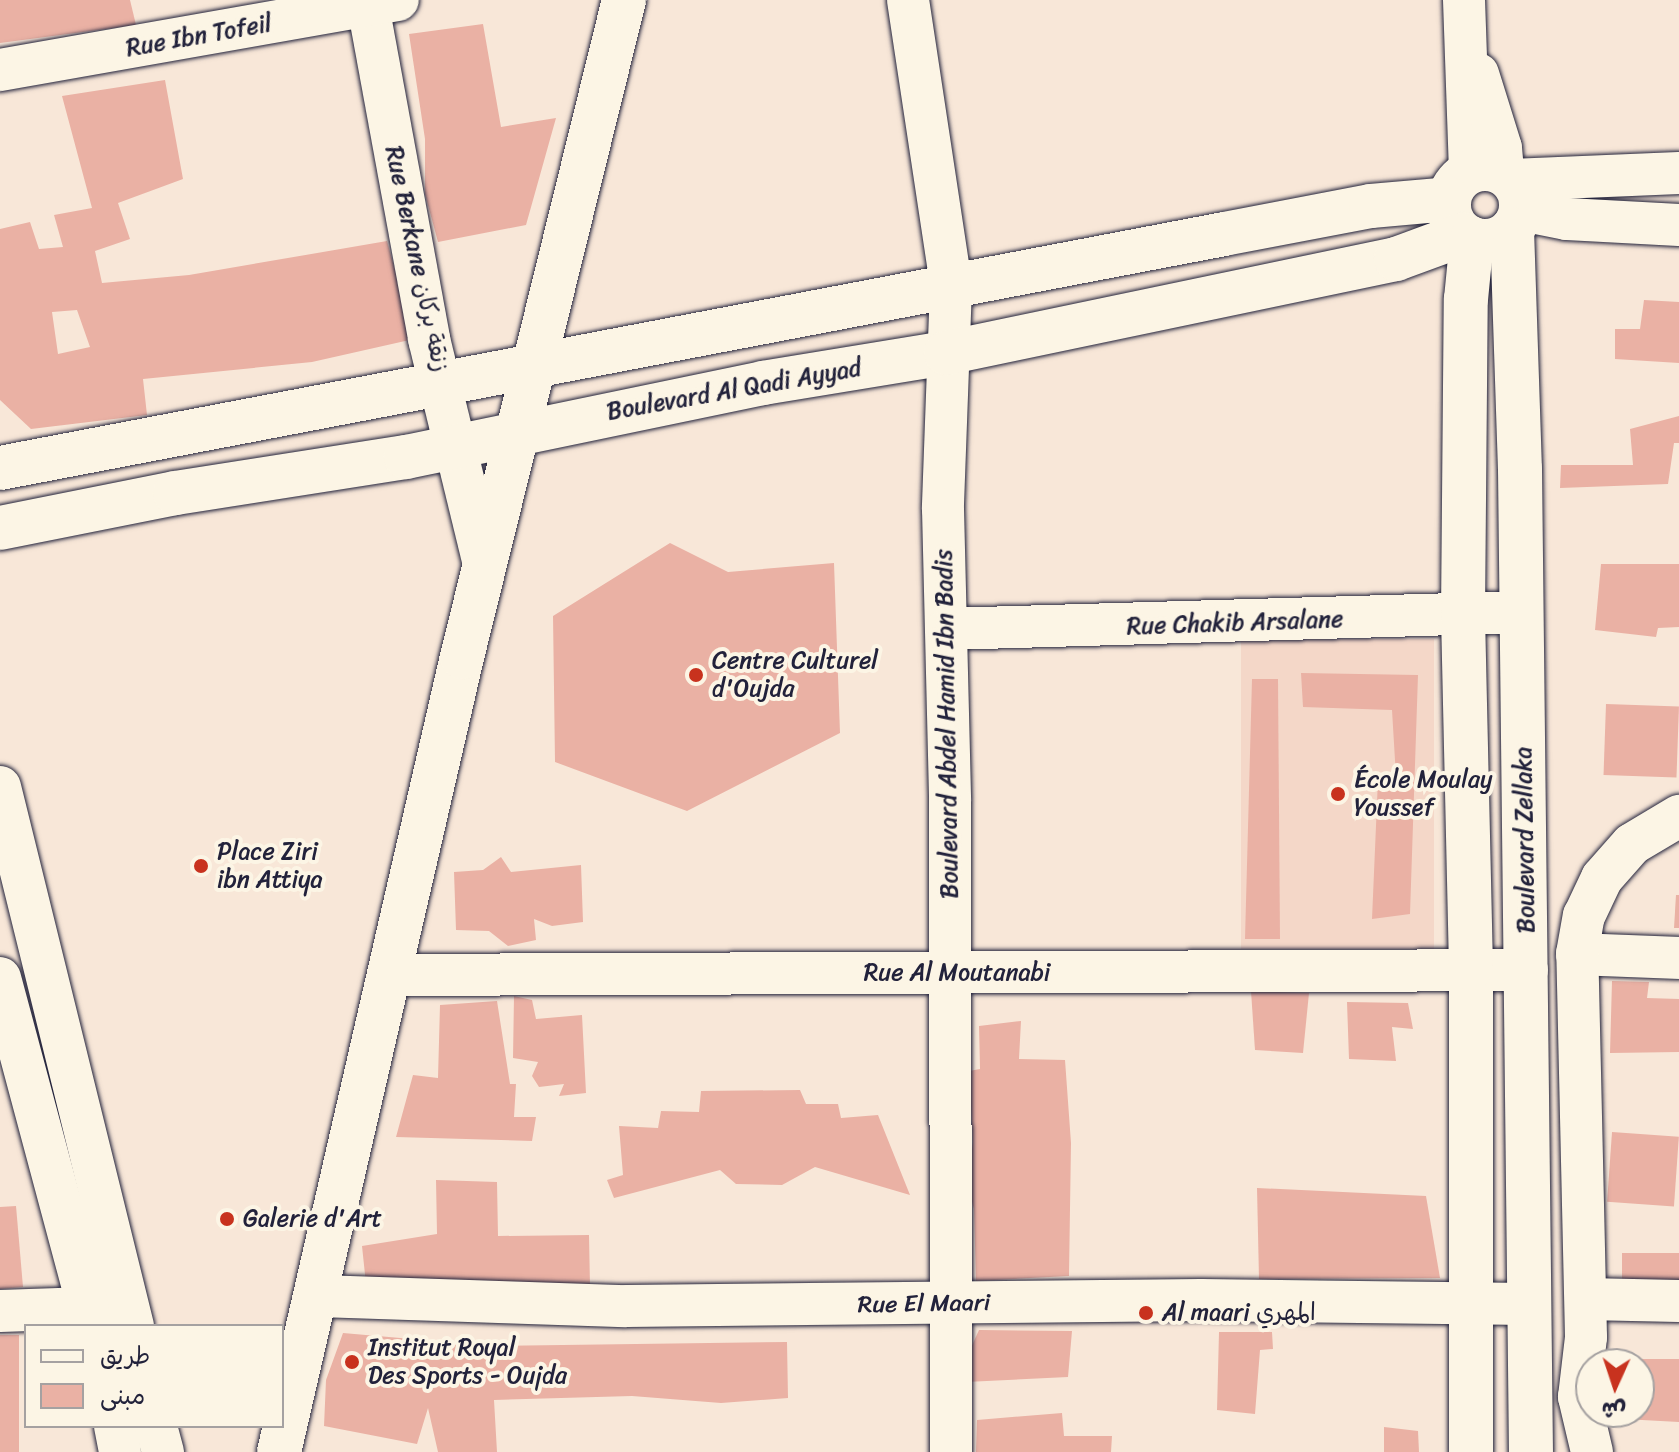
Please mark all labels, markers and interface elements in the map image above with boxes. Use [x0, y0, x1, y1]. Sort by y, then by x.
street label: Rue Ibn Tofeil [124, 9, 274, 63]
street label: Rue Berkane زنقة بركان [379, 144, 455, 374]
street label: Boulevard Al Qadi Ayyad [605, 353, 863, 427]
street label: Boulevard Abdel Hamid Ibn Badis [930, 549, 964, 899]
street label: Rue Chakib Arsalane [1127, 605, 1343, 641]
place label: Centre Culturel d'Oujda [712, 647, 877, 703]
marker: Centre Culturel d'Oujda [687, 666, 705, 684]
street label: Boulevard Zellaka [1509, 747, 1541, 933]
place label: École Moulay Youssef [1354, 766, 1493, 822]
marker: École Moulay Youssef [1329, 785, 1347, 803]
place label: Place Ziri ibn Attiya [217, 838, 323, 894]
marker: Place Ziri ibn Attiya [192, 857, 210, 875]
street label: Rue Al Moutanabi [864, 959, 1050, 987]
place label: Galerie d'Art [243, 1205, 381, 1233]
marker: Galerie d'Art [218, 1210, 236, 1228]
street label: Rue El Maari [857, 1288, 991, 1320]
place label: Al maari المهري [1162, 1299, 1316, 1327]
marker: Al maari المهري [1137, 1304, 1155, 1322]
legend [24, 1324, 284, 1428]
place label: Institut Royal Des Sports - Oujda [368, 1334, 567, 1390]
text: طريق [100, 1335, 150, 1377]
north arrow [1575, 1348, 1655, 1428]
marker: Institut Royal Des Sports - Oujda [343, 1353, 361, 1371]
text: مبنى [100, 1375, 145, 1417]
text: ش [1601, 1390, 1627, 1431]

